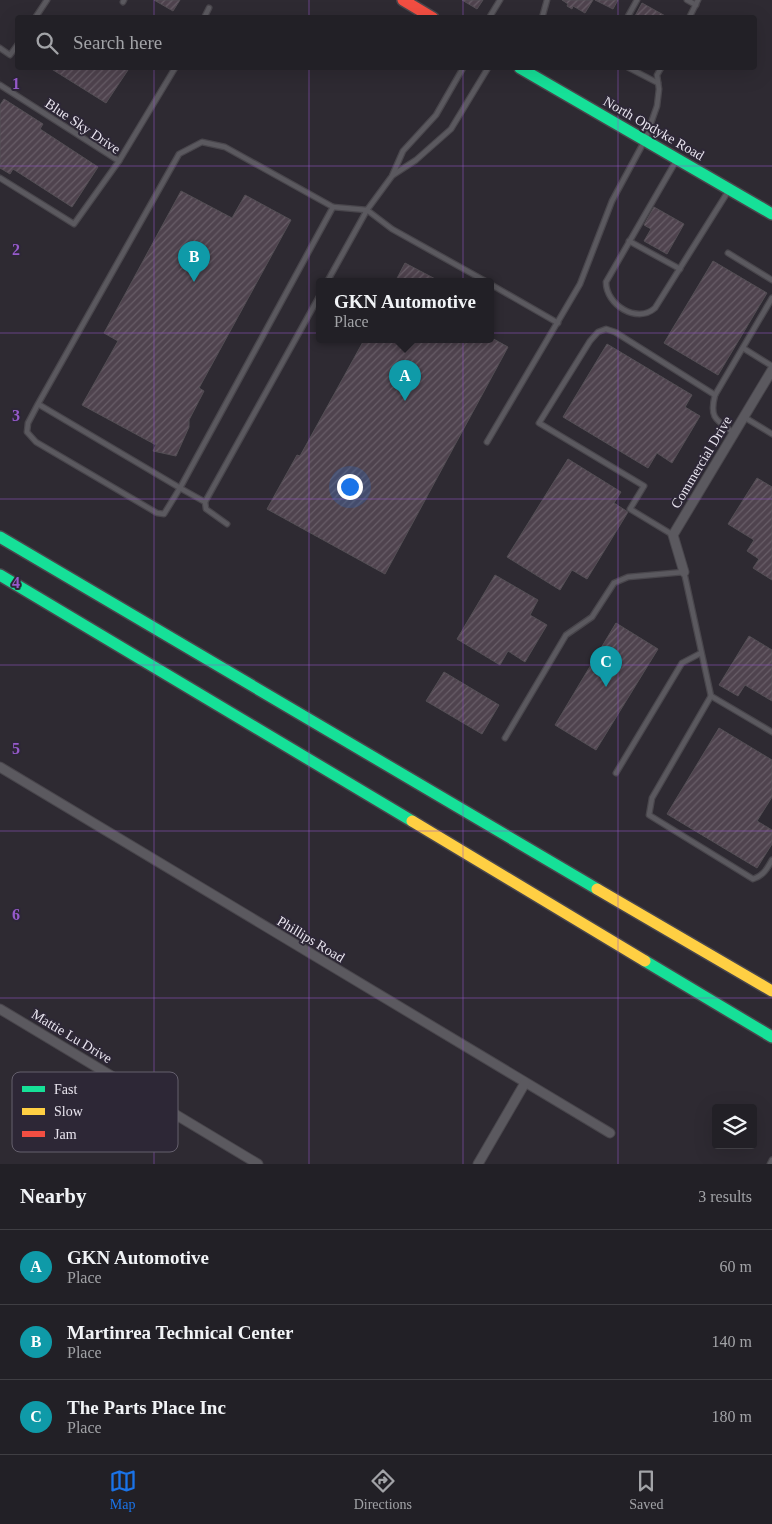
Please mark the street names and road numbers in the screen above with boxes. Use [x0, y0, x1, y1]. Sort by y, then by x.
street label: North Opdyke Road [601, 94, 707, 163]
street label: Blue Sky Drive [42, 96, 123, 157]
street label: Commercial Drive [668, 414, 735, 511]
street label: Phillips Road [274, 913, 347, 965]
street label: Mattie Lu Drive [29, 1007, 115, 1066]

